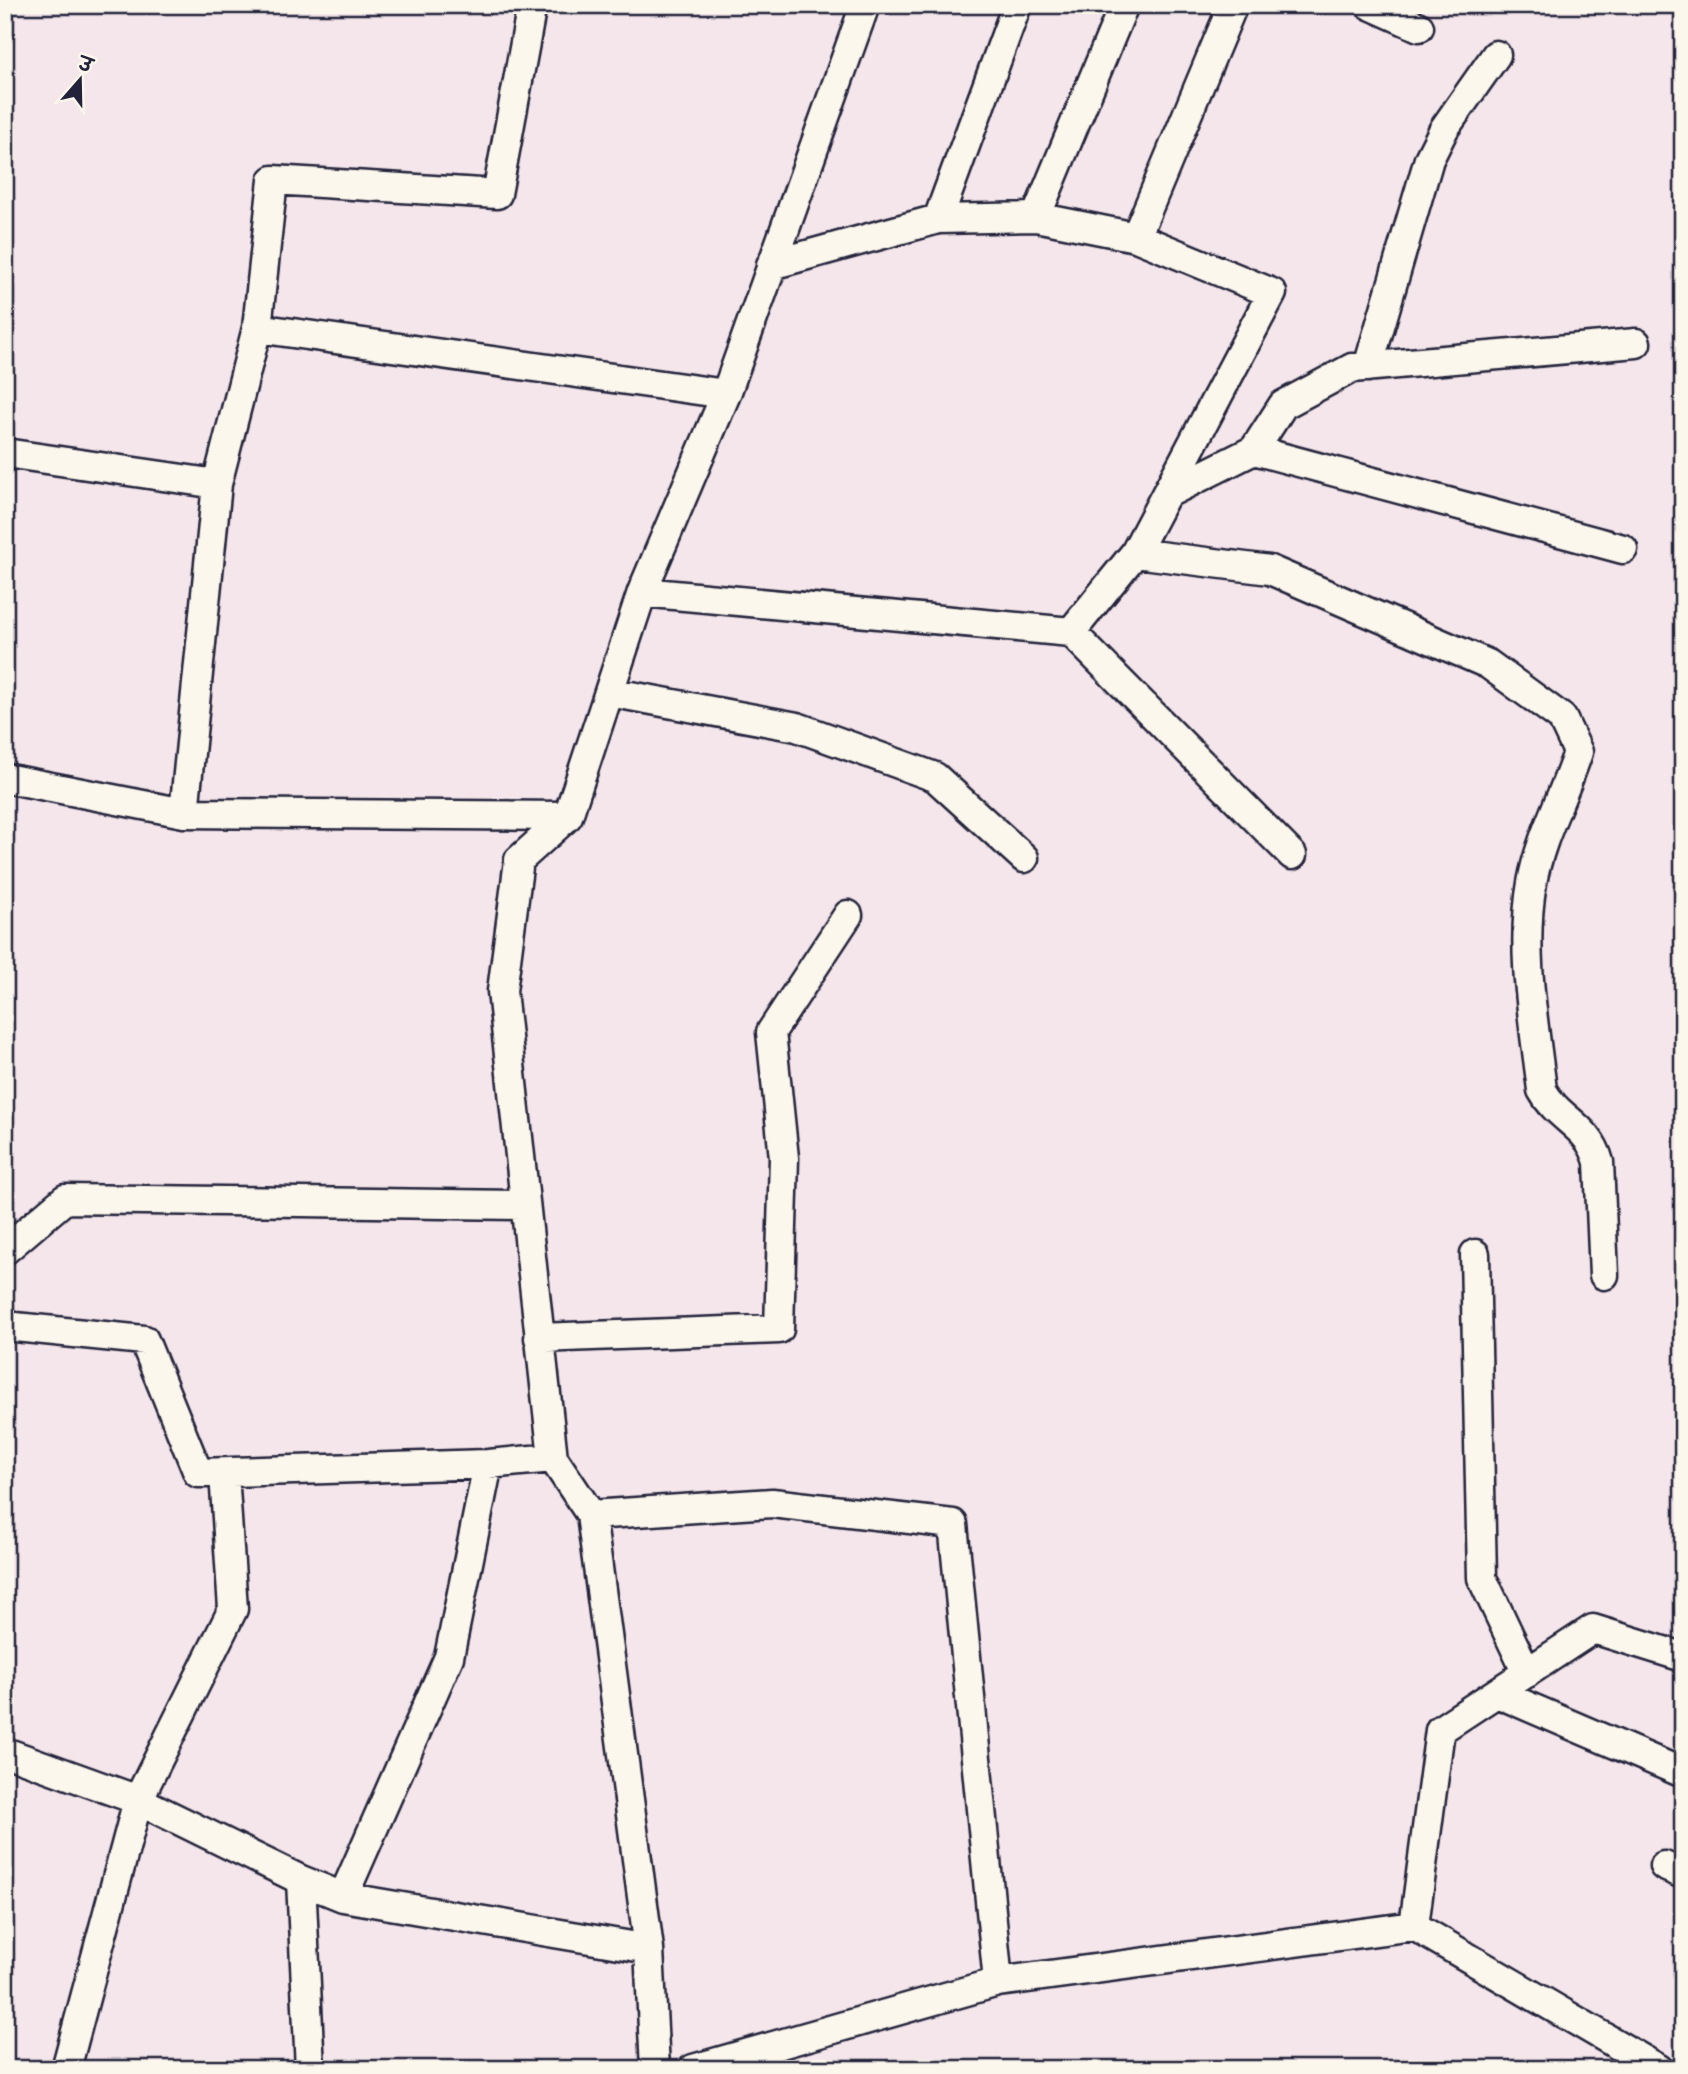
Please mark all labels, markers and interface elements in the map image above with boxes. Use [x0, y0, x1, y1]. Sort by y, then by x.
north arrow [46, 46, 116, 116]
text: उ [74, 50, 98, 78]

